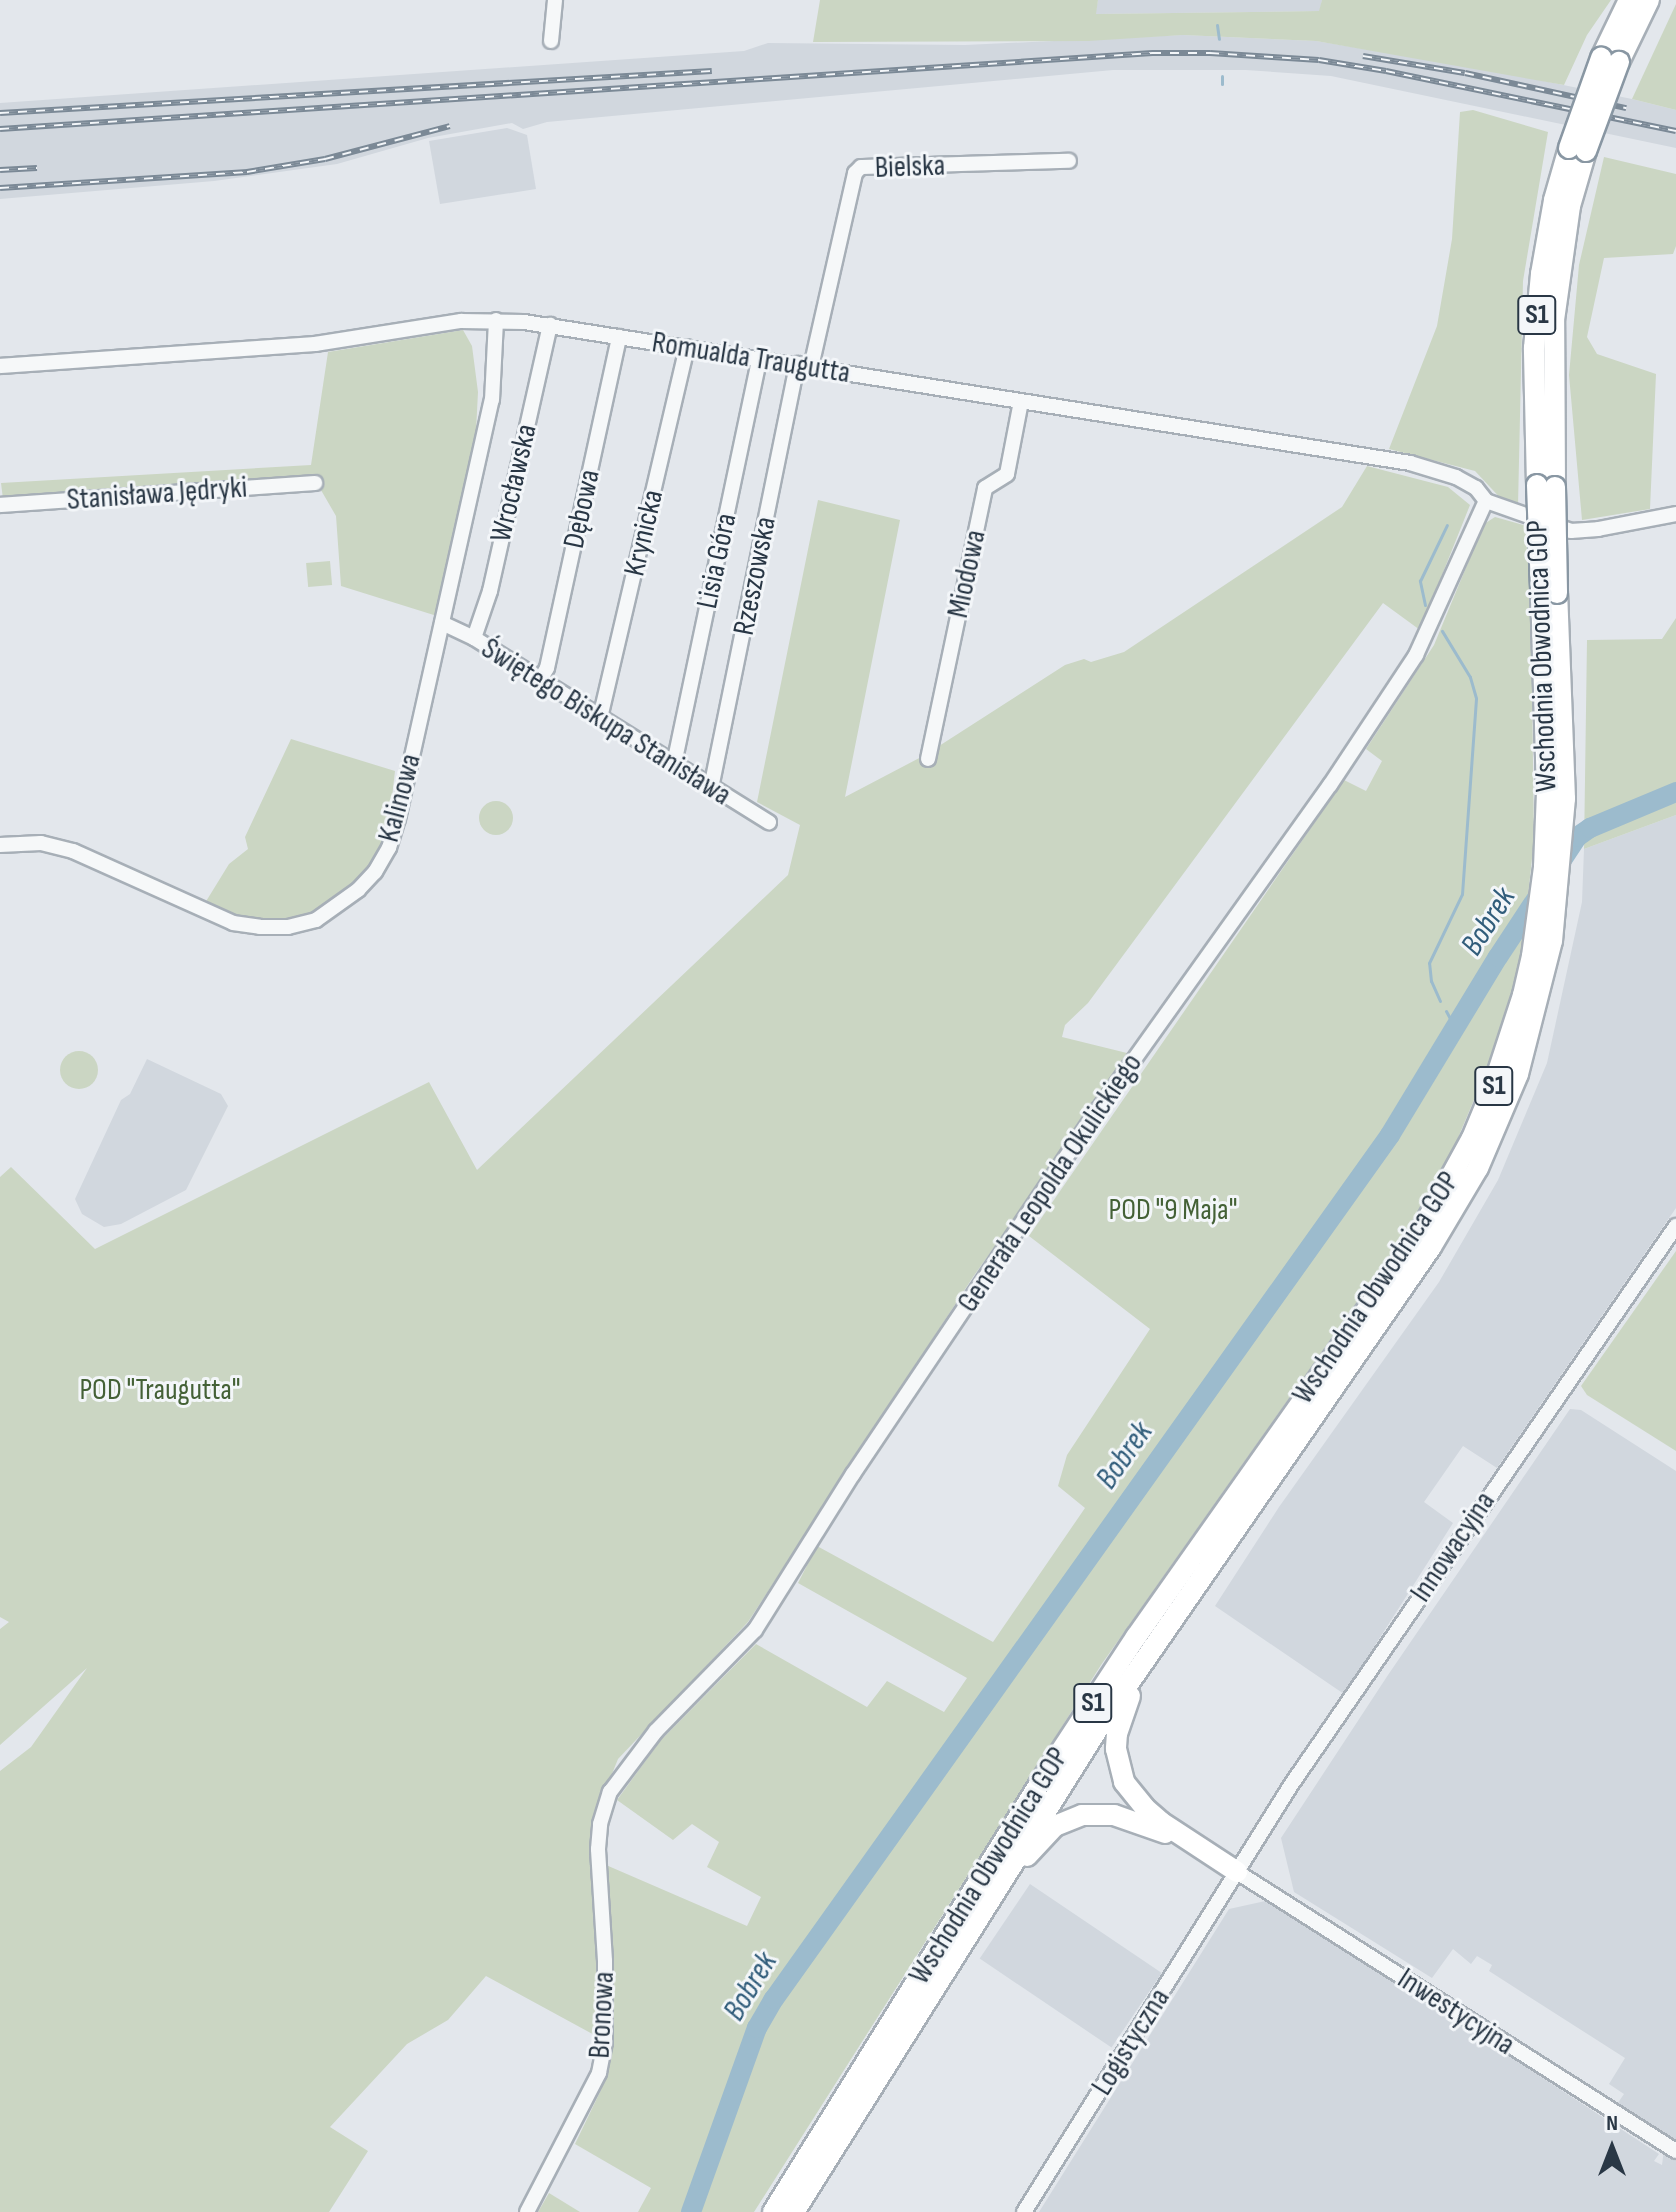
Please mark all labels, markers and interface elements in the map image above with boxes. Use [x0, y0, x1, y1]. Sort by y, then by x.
street label: Bielska [874, 148, 946, 186]
road number: S1 [1517, 291, 1557, 339]
street label: Romualda Traugutta [649, 325, 853, 391]
street label: Wrocławska [483, 421, 545, 545]
street label: Dębowa [556, 466, 608, 552]
street label: Stanisława Jędryki [66, 470, 248, 518]
street label: Krynicka [617, 486, 671, 580]
street label: Lisia Góra [689, 510, 745, 612]
street label: Rzeszowska [726, 514, 784, 638]
street label: Wschodnia Obwodnica GOP [1519, 519, 1565, 793]
street label: Miodowa [940, 527, 994, 621]
street label: Świętego Biskupa Stanisława [475, 631, 737, 813]
street label: Kalinowa [371, 750, 429, 846]
water label: Bobrek [1453, 881, 1525, 963]
street label: Generała Leopolda Okulickiego [950, 1047, 1150, 1319]
road number: S1 [1474, 1062, 1514, 1110]
street label: Wschodnia Obwodnica GOP [1285, 1165, 1467, 1411]
park label: POD "9 Maja" [1109, 1192, 1237, 1228]
park label: POD "Traugutta" [79, 1372, 241, 1408]
water label: Bobrek [1088, 1415, 1162, 1497]
street label: Innowacyjna [1403, 1485, 1503, 1609]
road number: S1 [1073, 1679, 1113, 1727]
street label: Wschodnia Obwodnica GOP [902, 1741, 1076, 1991]
water label: Bobrek [716, 1946, 786, 2028]
street label: Inwestycyjna [1391, 1961, 1521, 2063]
street label: Bronowa [582, 1971, 622, 2059]
street label: Logistyczna [1084, 1982, 1178, 2102]
north arrow [1572, 2108, 1652, 2188]
text: N [1606, 2110, 1618, 2137]

